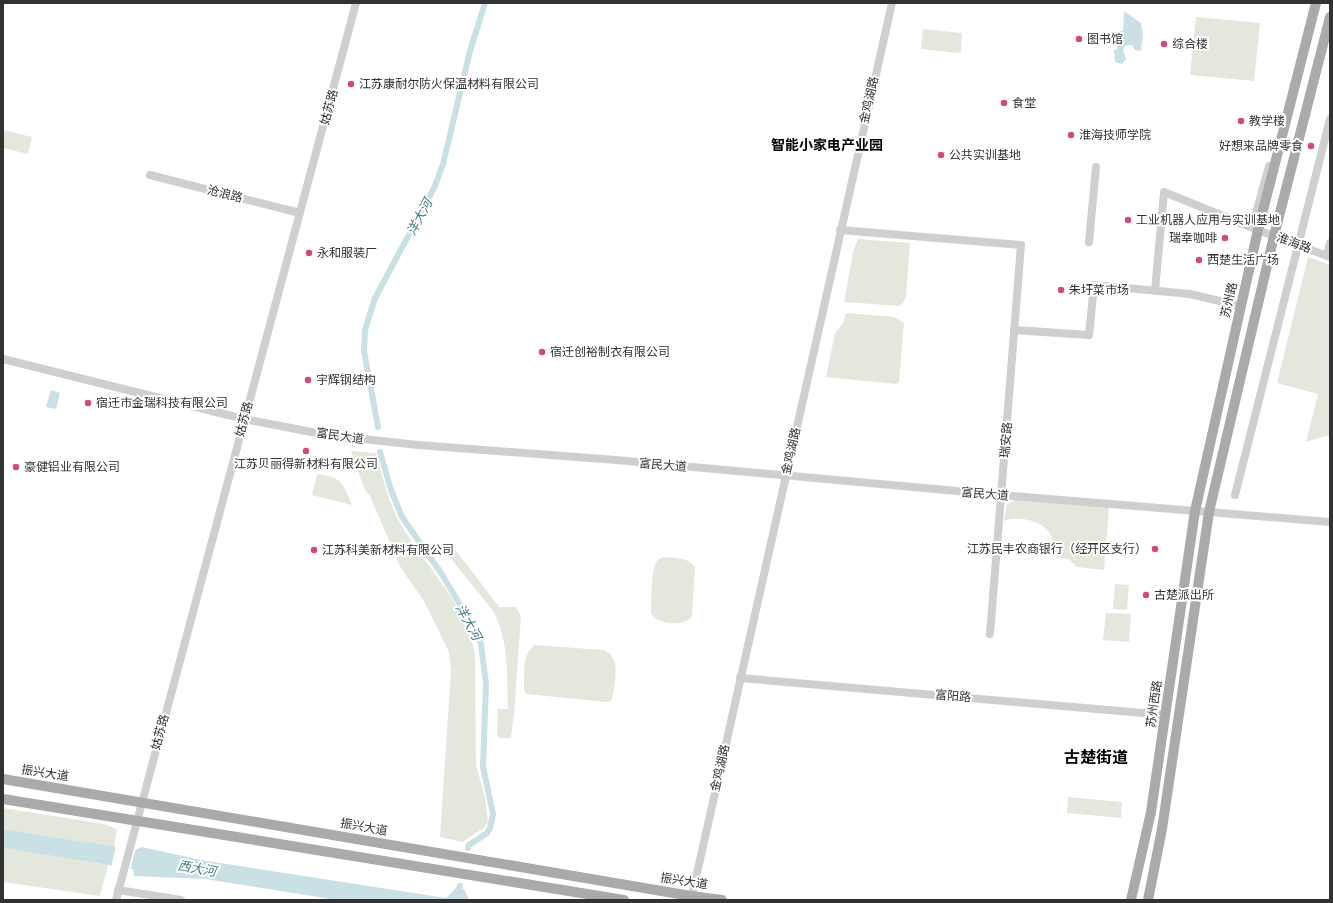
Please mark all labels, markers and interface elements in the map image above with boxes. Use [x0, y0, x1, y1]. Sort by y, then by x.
place label: 图书馆 [1087, 32, 1123, 46]
marker: 图书馆 [1074, 34, 1084, 44]
place label: 综合楼 [1172, 37, 1208, 51]
marker: 综合楼 [1159, 39, 1169, 49]
street label: 金鸡湖路 [857, 75, 881, 125]
place label: 江苏康耐尔防火保温材料有限公司 [359, 77, 539, 91]
marker: 江苏康耐尔防火保温材料有限公司 [346, 79, 356, 89]
street label: 姑苏路 [318, 88, 340, 126]
place label: 食堂 [1012, 96, 1036, 110]
marker: 食堂 [999, 98, 1009, 108]
place label: 教学楼 [1249, 114, 1285, 128]
marker: 教学楼 [1236, 116, 1246, 126]
place label: 淮海技师学院 [1079, 128, 1151, 142]
marker: 淮海技师学院 [1066, 130, 1076, 140]
district label: 智能小家电产业园 [771, 137, 883, 153]
place label: 好想来品牌零食 [1219, 139, 1303, 153]
marker: 好想来品牌零食 [1306, 141, 1316, 151]
place label: 公共实训基地 [949, 148, 1021, 162]
marker: 公共实训基地 [936, 150, 946, 160]
street label: 沧浪路 [206, 183, 244, 205]
water label: 洋大河 [404, 194, 437, 238]
place label: 工业机器人应用与实训基地 [1136, 213, 1280, 227]
marker: 工业机器人应用与实训基地 [1123, 215, 1133, 225]
street label: 淮海路 [1275, 230, 1313, 256]
place label: 瑞幸咖啡 [1169, 231, 1217, 245]
marker: 瑞幸咖啡 [1220, 233, 1230, 243]
place label: 永和服装厂 [317, 246, 377, 260]
marker: 永和服装厂 [304, 248, 314, 258]
place label: 西楚生活广场 [1207, 253, 1279, 267]
marker: 西楚生活广场 [1194, 255, 1204, 265]
street label: 苏州路 [1218, 281, 1240, 319]
place label: 朱圩菜市场 [1069, 283, 1129, 297]
marker: 朱圩菜市场 [1056, 285, 1066, 295]
place label: 宿迁创裕制衣有限公司 [550, 345, 670, 359]
marker: 宿迁创裕制衣有限公司 [537, 347, 547, 357]
place label: 宇辉钢结构 [316, 373, 376, 387]
marker: 宇辉钢结构 [303, 375, 313, 385]
place label: 宿迁市金瑞科技有限公司 [96, 396, 228, 410]
marker: 宿迁市金瑞科技有限公司 [83, 398, 93, 408]
street label: 姑苏路 [233, 400, 255, 438]
street label: 瑞安路 [997, 421, 1015, 459]
street label: 富民大道 [315, 426, 365, 446]
street label: 金鸡湖路 [779, 426, 803, 476]
marker: 江苏贝丽得新材料有限公司 [301, 446, 311, 456]
street label: 富民大道 [638, 456, 688, 474]
place label: 江苏贝丽得新材料有限公司 [234, 457, 378, 471]
place label: 豪健铝业有限公司 [24, 460, 120, 474]
marker: 豪健铝业有限公司 [11, 462, 21, 472]
street label: 富民大道 [960, 485, 1010, 503]
place label: 江苏民丰农商银行（经开区支行） [967, 542, 1147, 556]
place label: 江苏科美新材料有限公司 [322, 543, 454, 557]
marker: 江苏民丰农商银行（经开区支行） [1150, 544, 1160, 554]
marker: 江苏科美新材料有限公司 [309, 545, 319, 555]
place label: 古楚派出所 [1154, 588, 1214, 602]
marker: 古楚派出所 [1141, 590, 1151, 600]
water label: 洋大河 [453, 602, 486, 646]
street label: 苏州西路 [1144, 679, 1164, 729]
street label: 富阳路 [934, 687, 972, 705]
street label: 姑苏路 [149, 713, 171, 751]
street label: 金鸡湖路 [708, 743, 732, 793]
district label: 古楚街道 [1064, 748, 1128, 766]
street label: 振兴大道 [20, 762, 70, 784]
street label: 振兴大道 [339, 816, 389, 838]
water label: 西大河 [176, 858, 220, 880]
street label: 振兴大道 [659, 870, 709, 892]

